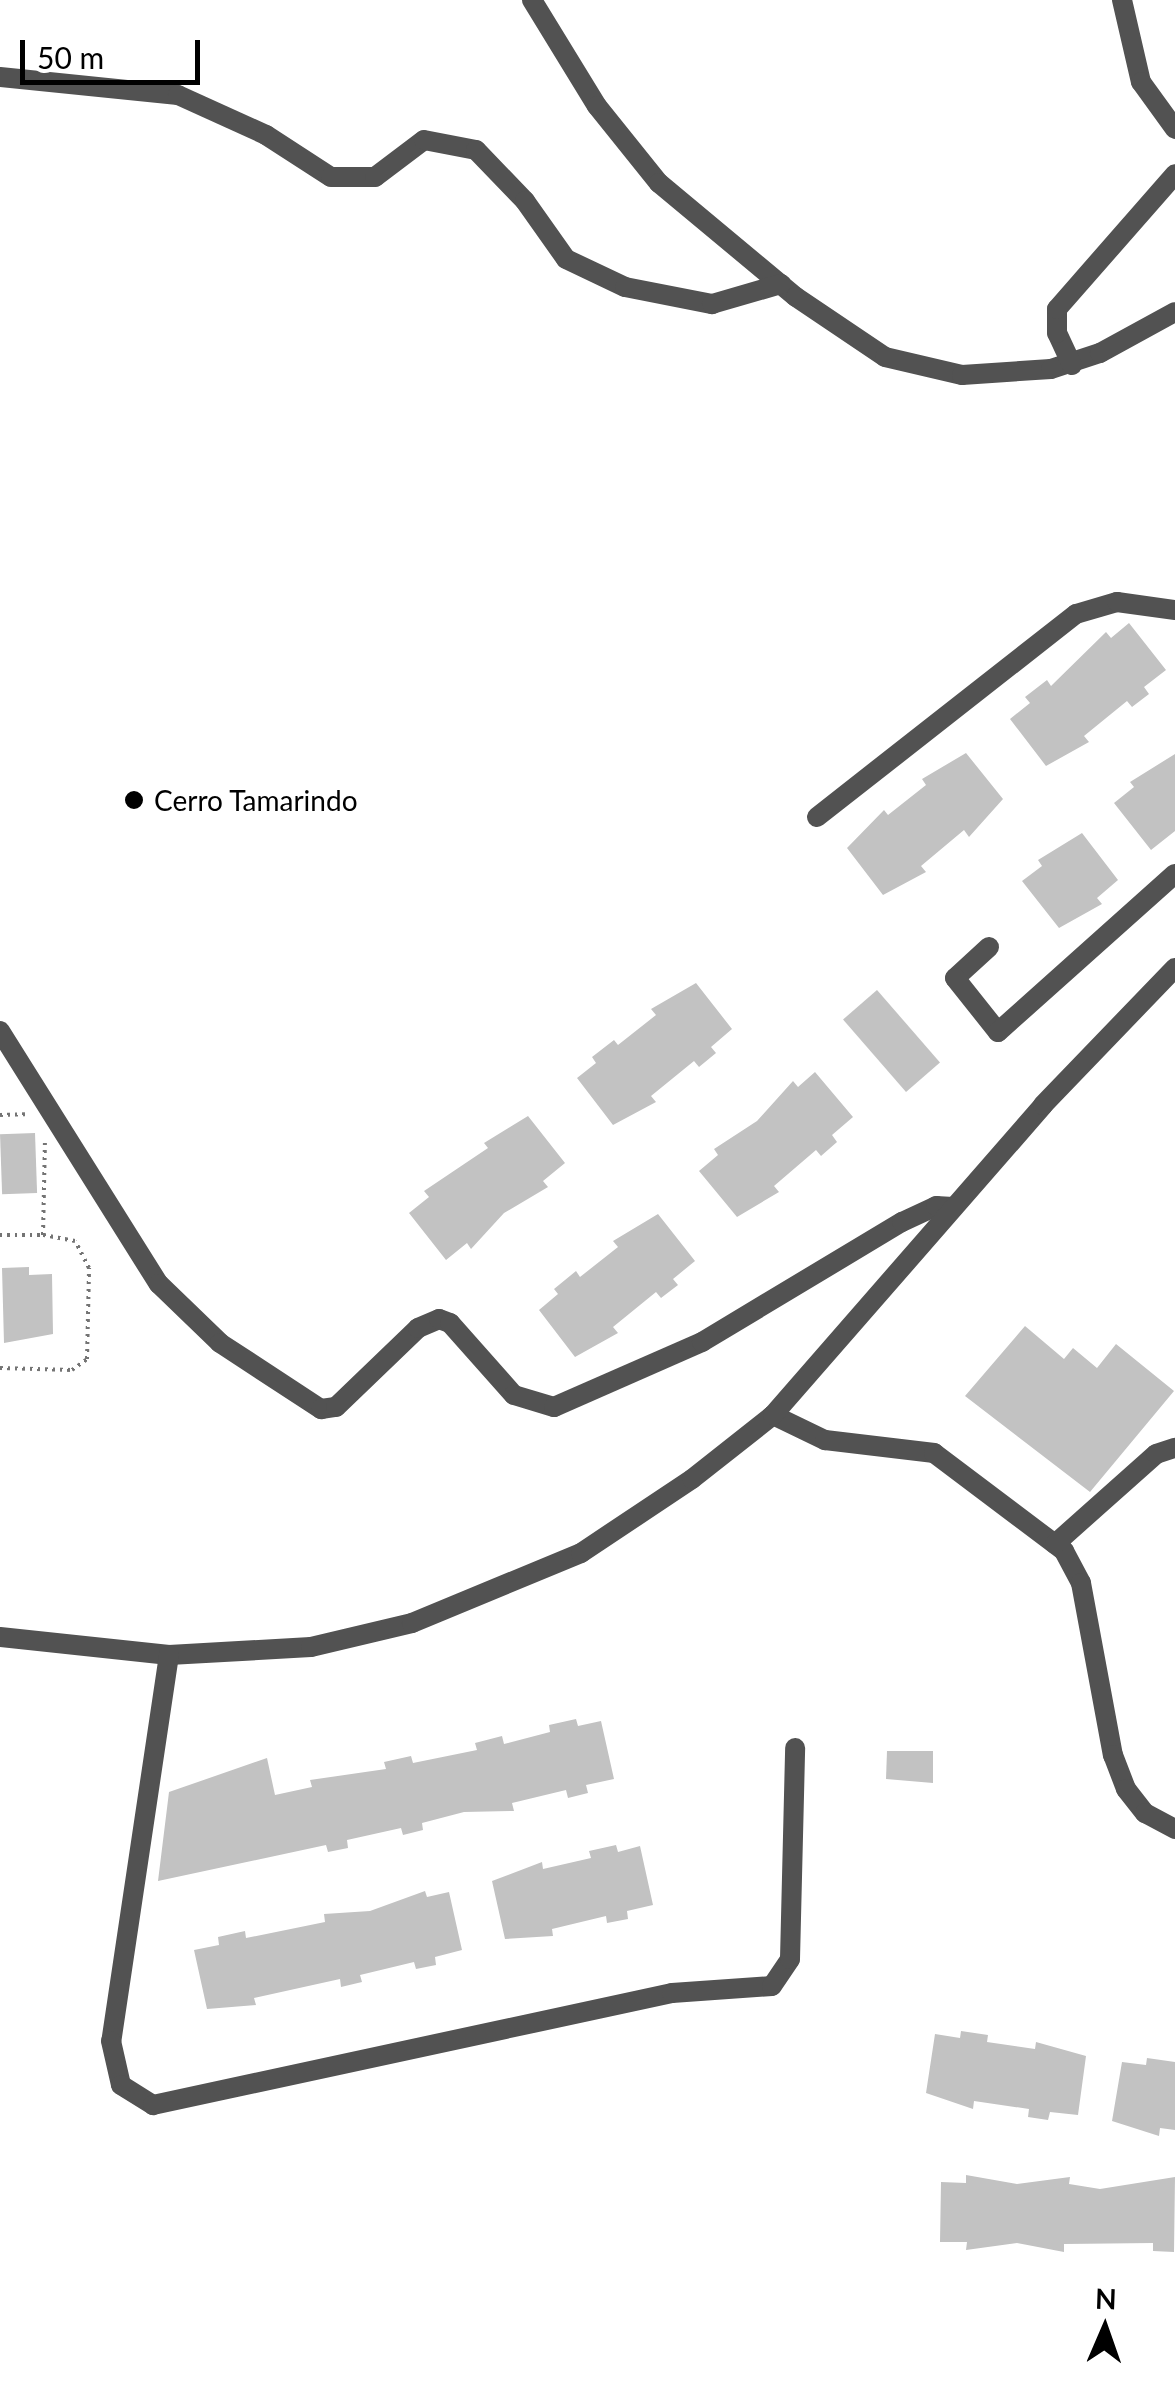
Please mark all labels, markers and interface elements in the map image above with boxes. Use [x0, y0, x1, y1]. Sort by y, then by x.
scale bar [25, 20, 205, 82]
text: 50 m [37, 39, 104, 75]
place label: Cerro Tamarindo [154, 783, 358, 817]
marker: Cerro Tamarindo [123, 789, 145, 811]
north arrow [1055, 2278, 1155, 2378]
text: N [1095, 2281, 1117, 2315]

